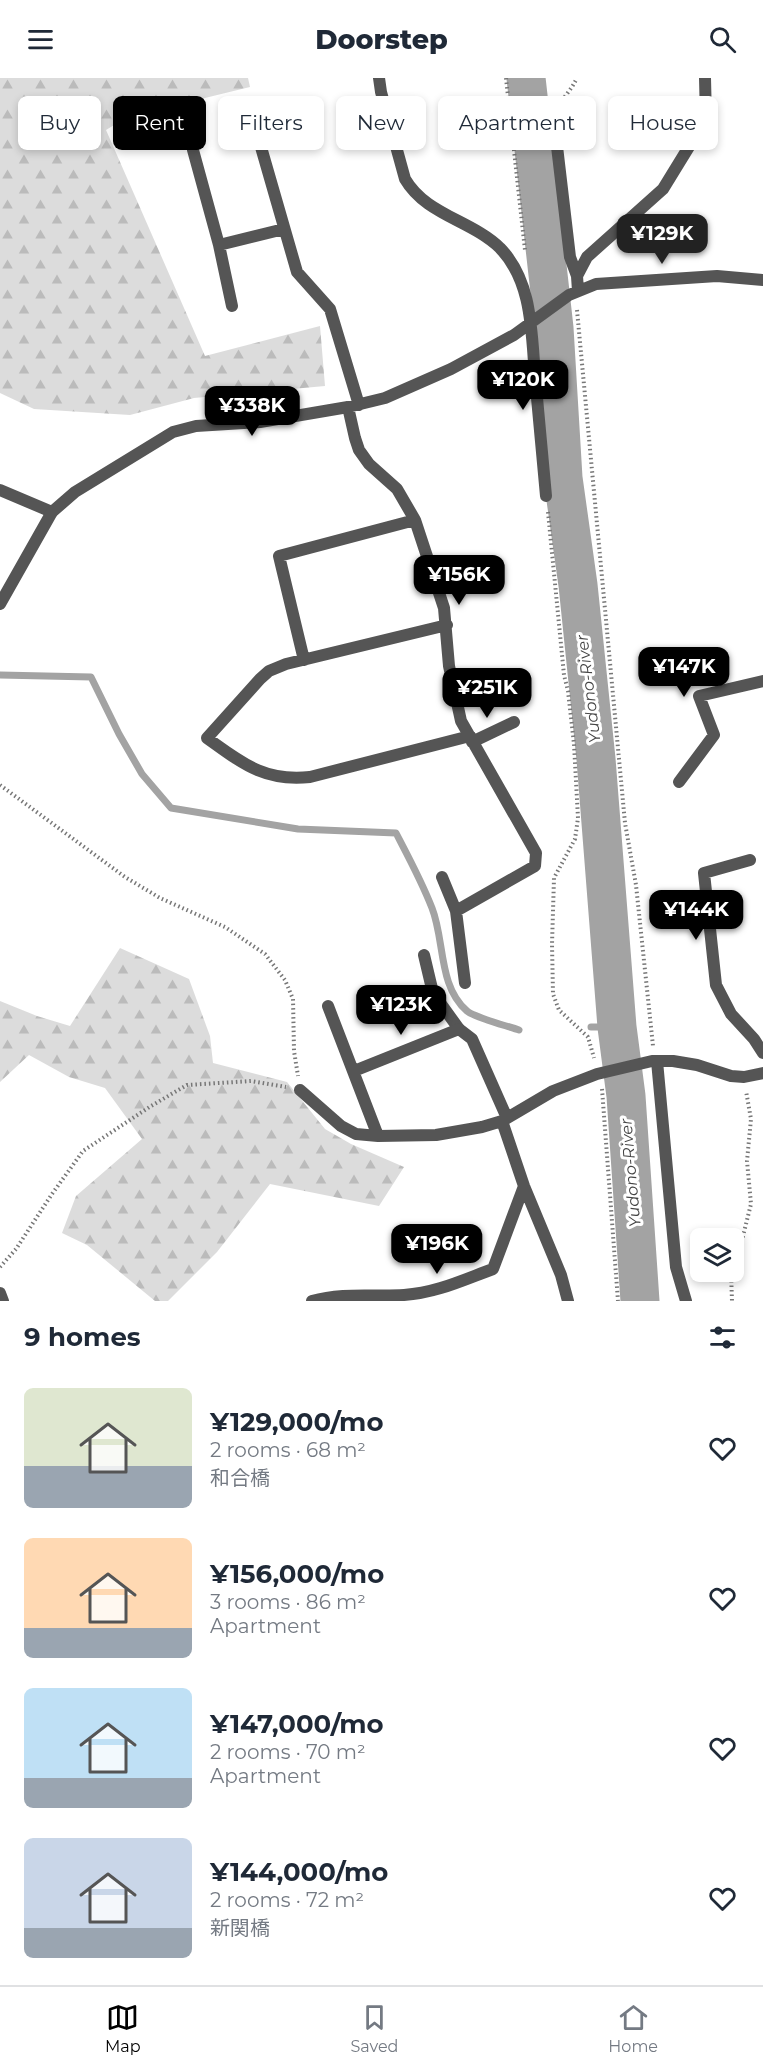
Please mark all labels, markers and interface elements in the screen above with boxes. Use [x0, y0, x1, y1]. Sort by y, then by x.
icon: menu [24, 23, 57, 56]
text: Doorstep [315, 23, 448, 56]
icon: search [706, 23, 739, 56]
chip: Buy [18, 96, 101, 150]
chip: Rent [113, 96, 206, 150]
chip: Filters [218, 96, 324, 150]
chip: New [336, 96, 426, 150]
chip: Apartment [438, 96, 596, 150]
chip: House [608, 96, 718, 150]
pin: ¥129K [620, 214, 704, 265]
text: ¥129K [631, 221, 693, 245]
pin: ¥120K [481, 360, 565, 411]
text: ¥120K [491, 367, 555, 391]
pin: ¥338K [210, 386, 294, 437]
text: ¥338K [219, 393, 285, 417]
pin: ¥156K [417, 555, 501, 606]
text: ¥156K [428, 562, 490, 586]
water label: Yudono-River [572, 633, 605, 744]
pin: ¥147K [642, 647, 726, 698]
text: ¥147K [652, 654, 716, 678]
pin: ¥251K [445, 668, 529, 719]
text: ¥251K [456, 675, 518, 699]
pin: ¥144K [654, 890, 738, 941]
text: ¥144K [663, 897, 729, 921]
pin: ¥123K [359, 985, 443, 1036]
text: ¥123K [370, 992, 432, 1016]
water label: Yudono-River [616, 1117, 645, 1228]
pin: ¥196K [395, 1224, 479, 1275]
map controls [690, 1228, 744, 1282]
button: layers [690, 1228, 744, 1282]
text: ¥196K [405, 1231, 469, 1255]
text: 9 homes [24, 1321, 141, 1353]
icon: filters [706, 1321, 739, 1354]
text: ¥129,000/mo [210, 1406, 384, 1438]
icon: home [72, 1412, 144, 1484]
icon: heart [706, 1432, 739, 1465]
text: 2 rooms · 68 m² [210, 1438, 366, 1462]
text: 和合橋 [210, 1466, 270, 1490]
text: ¥156,000/mo [210, 1558, 384, 1590]
icon: home [72, 1562, 144, 1634]
icon: heart [706, 1582, 739, 1615]
text: 3 rooms · 86 m² [210, 1590, 366, 1614]
text: Apartment [210, 1614, 321, 1638]
text: ¥147,000/mo [210, 1708, 384, 1740]
icon: home [72, 1712, 144, 1784]
icon: heart [706, 1732, 739, 1765]
text: 2 rooms · 70 m² [210, 1740, 366, 1764]
text: Apartment [210, 1764, 321, 1788]
text: ¥144,000/mo [210, 1856, 388, 1888]
icon: home [72, 1862, 144, 1934]
icon: heart [706, 1882, 739, 1915]
text: 2 rooms · 72 m² [210, 1888, 364, 1912]
text: 新関橋 [210, 1916, 270, 1940]
tab: Map [105, 2001, 141, 2056]
tab: Saved [350, 2001, 398, 2056]
tab: Home [608, 2001, 658, 2056]

